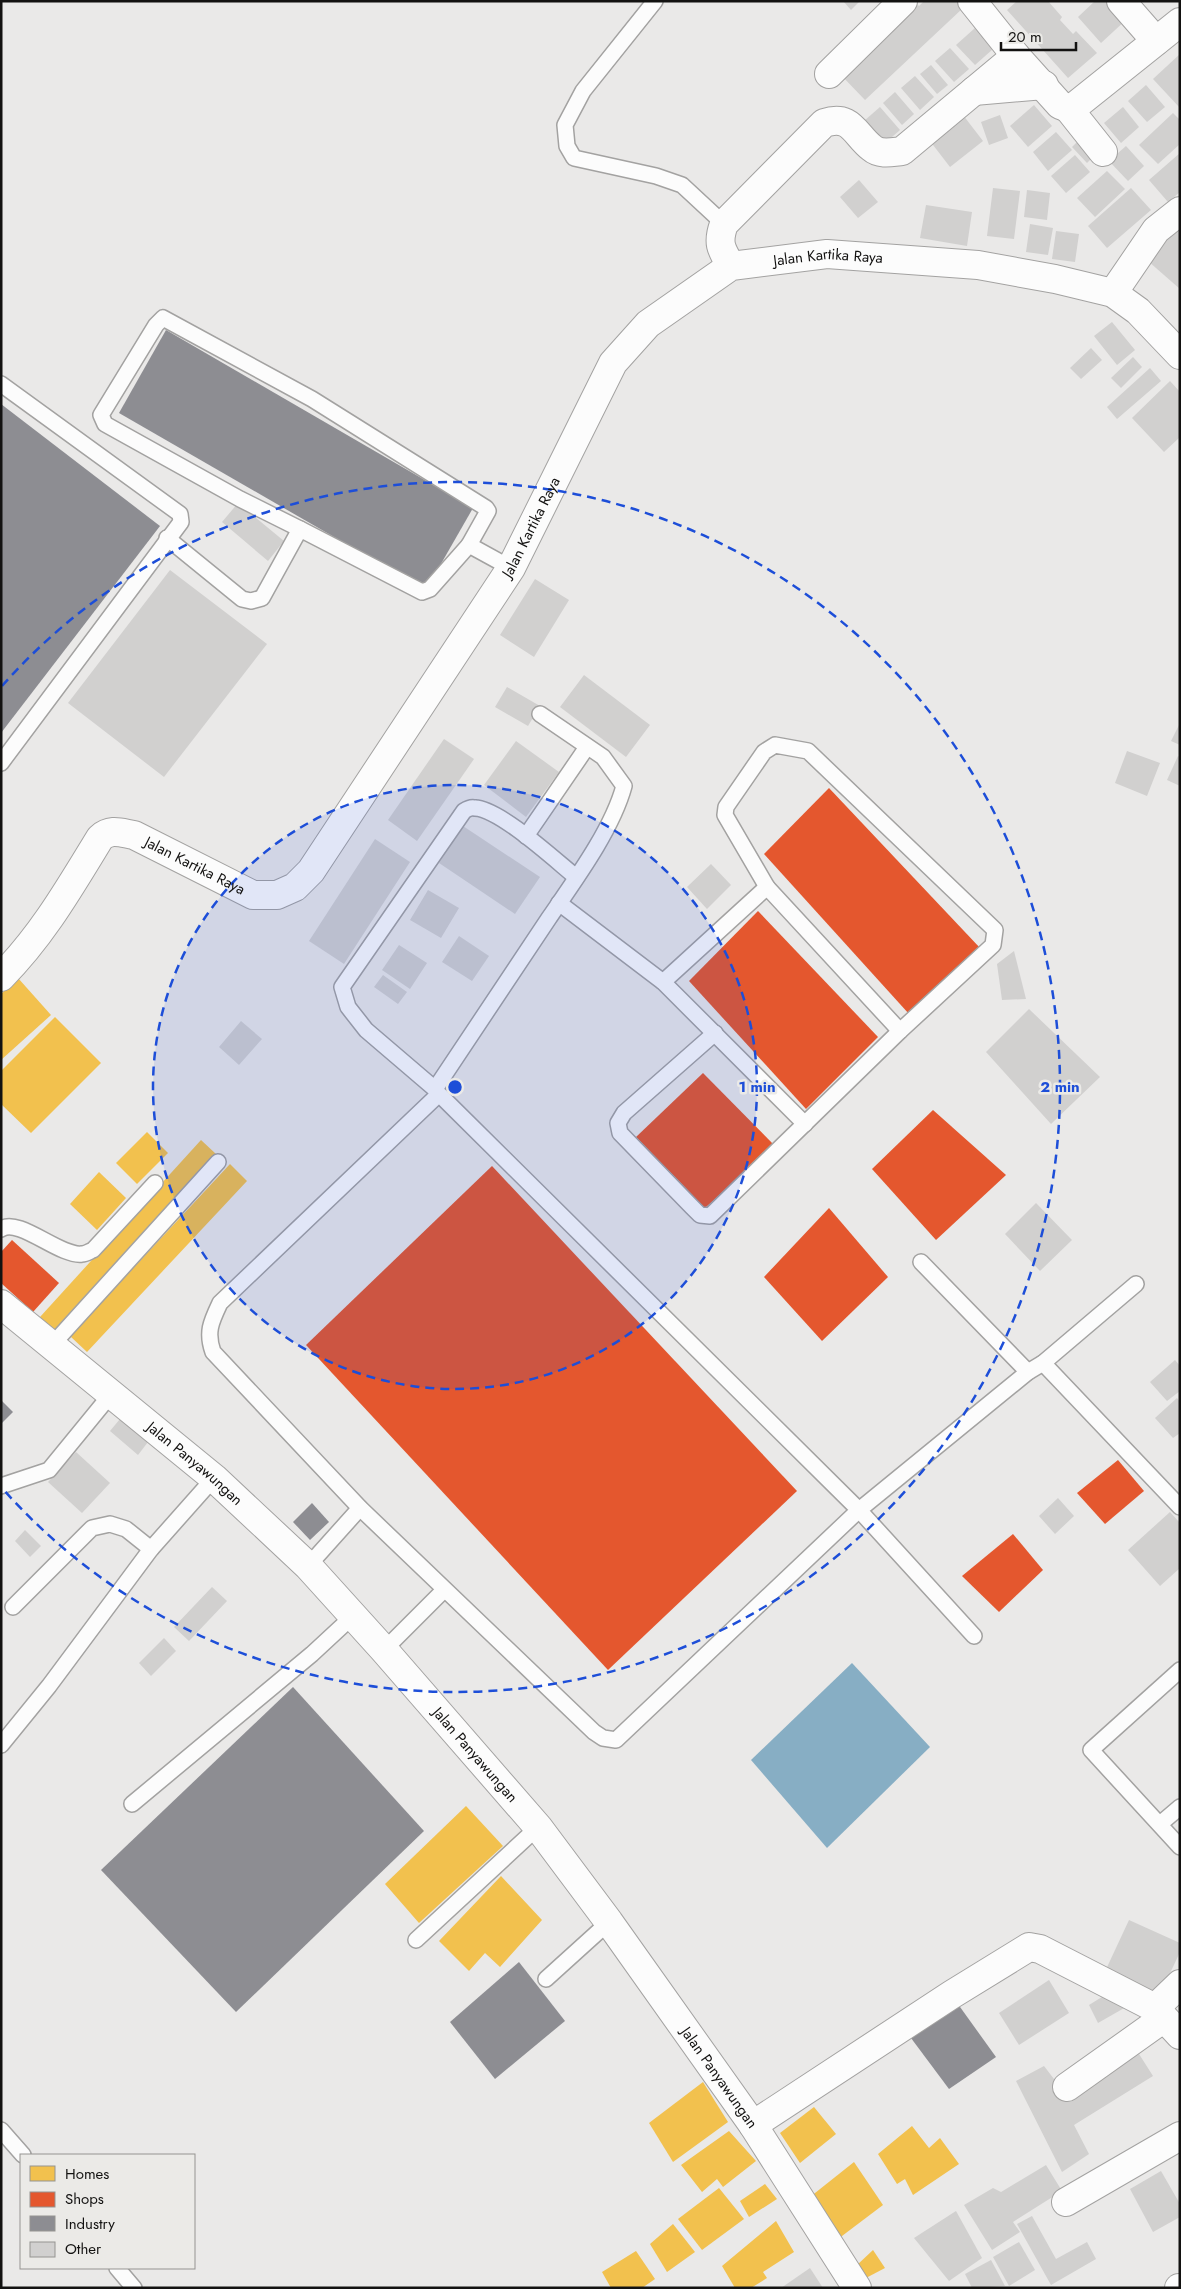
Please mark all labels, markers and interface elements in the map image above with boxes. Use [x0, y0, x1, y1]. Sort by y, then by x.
scale bar [1001, 20, 1076, 52]
text: 20 m [1008, 26, 1042, 48]
street label: Jalan Kartika Raya [770, 243, 884, 272]
street label: Jalan Kartika Raya [495, 473, 566, 584]
street label: Jalan Kartika Raya [139, 830, 249, 900]
text: 1 min [738, 1076, 776, 1098]
text: 2 min [1040, 1076, 1080, 1098]
centre of rings [446, 1078, 464, 1096]
street label: Jalan Panyawungan [140, 1415, 248, 1511]
street label: Jalan Panyawungan [426, 1701, 523, 1807]
street label: Jalan Panyawungan [674, 2021, 763, 2133]
legend [20, 2154, 195, 2269]
text: Homes [65, 2163, 109, 2185]
text: Shops [65, 2188, 104, 2210]
text: Industry [65, 2213, 115, 2235]
text: Other [65, 2238, 102, 2260]

